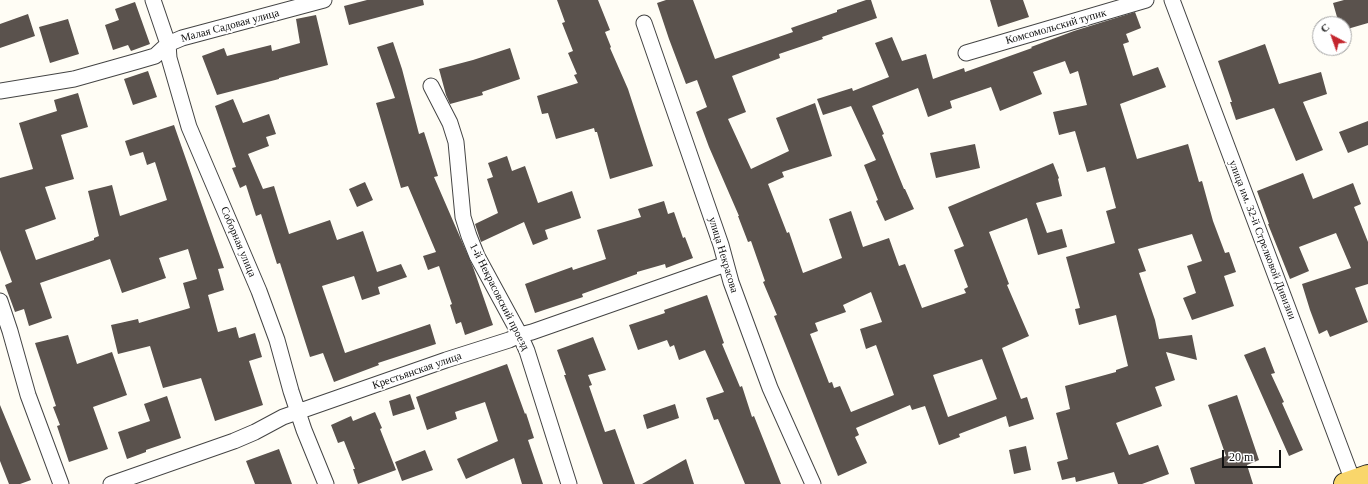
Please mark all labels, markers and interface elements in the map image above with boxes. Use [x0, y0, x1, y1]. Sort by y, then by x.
street label: Комсомольский тупик [1004, 6, 1108, 48]
street label: Малая Садовая улица [179, 7, 281, 45]
north arrow [1312, 16, 1352, 56]
text: С [1318, 21, 1332, 35]
street label: улица им. 32-й Стрелковой Дивизии [1225, 158, 1299, 322]
street label: Соборная улица [217, 205, 259, 279]
street label: улица Некрасова [705, 215, 741, 295]
street label: 1-й Некрасовский проезд [466, 241, 532, 353]
street label: Крестьянская улица [371, 350, 463, 392]
scale bar [1224, 442, 1283, 468]
text: 20 m [1229, 450, 1253, 464]

